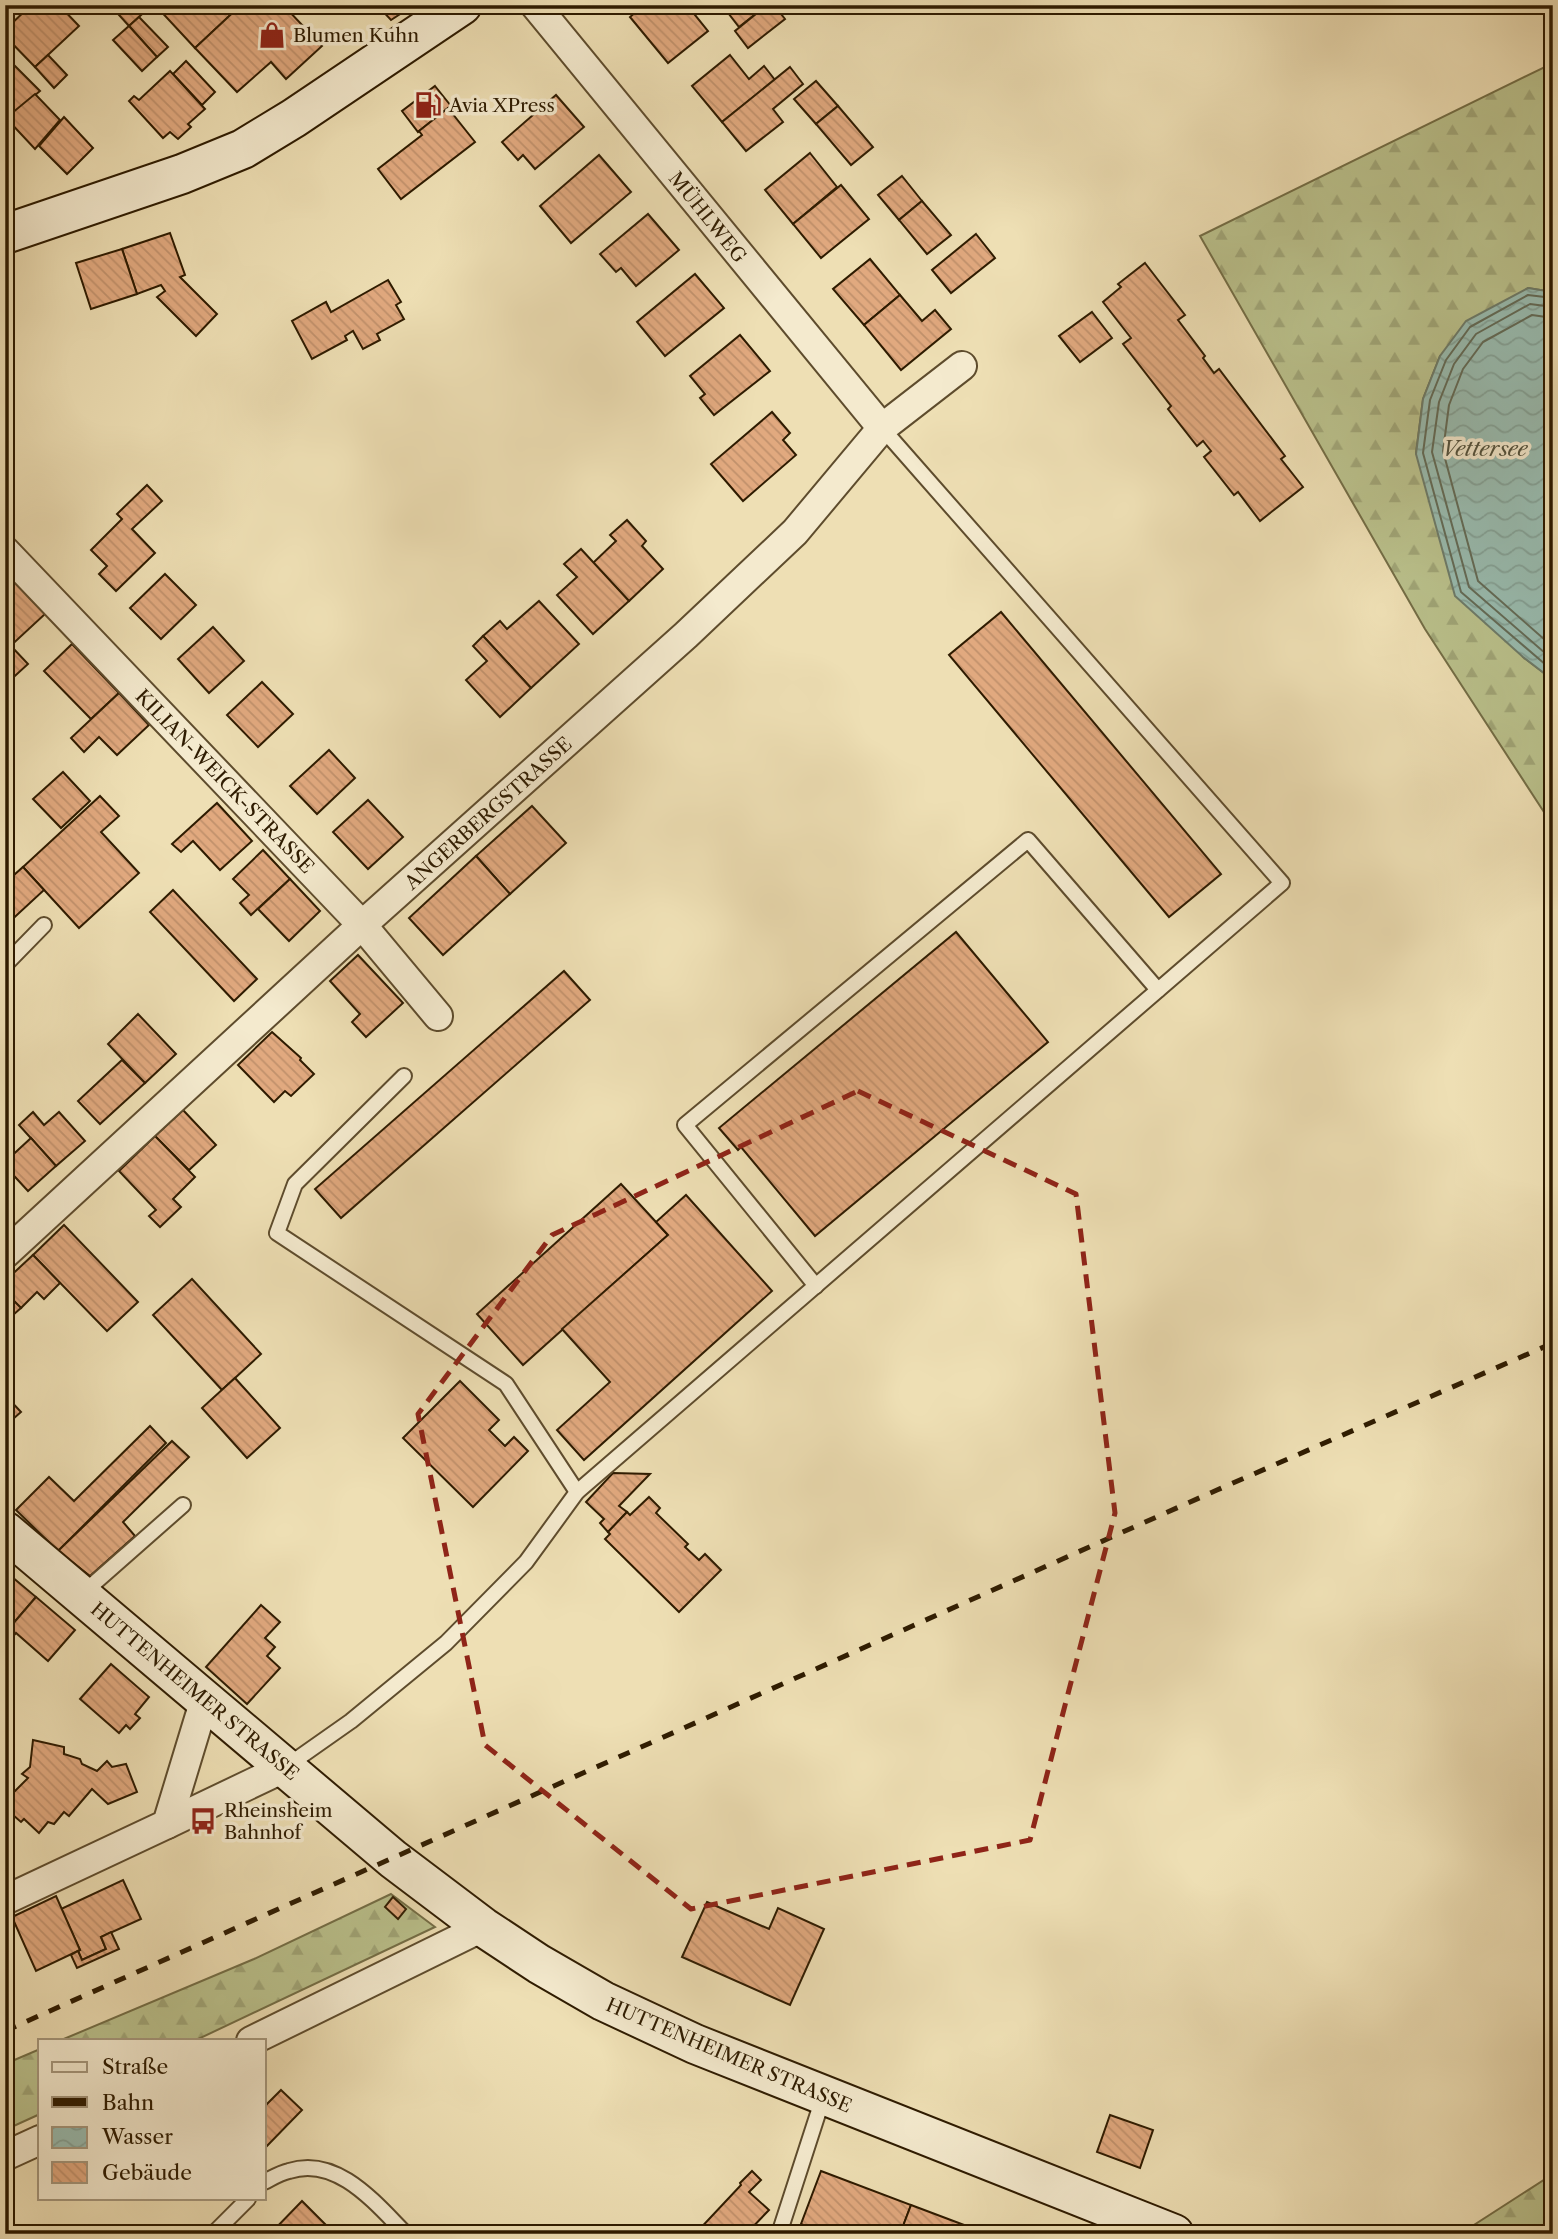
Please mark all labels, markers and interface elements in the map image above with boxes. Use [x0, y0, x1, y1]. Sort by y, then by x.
shop icon: Blumen Kuhn [257, 20, 287, 50]
place label: Blumen Kuhn [293, 24, 419, 47]
fuel station icon: Avia XPress [413, 90, 443, 120]
place label: Avia XPress [448, 94, 555, 117]
street label: MÜHLWEG [664, 167, 751, 267]
water label: Vettersee [1442, 436, 1529, 461]
street label: KILIAN-WEICK-STRASSE [131, 685, 319, 878]
street label: ANGERBERGSTRASSE [399, 732, 577, 895]
street label: HUTTENHEIMER STRASSE [86, 1598, 303, 1785]
place label: Rheinsheim Bahnhof [224, 1799, 333, 1844]
bus stop icon: Rheinsheim Bahnhof [188, 1806, 218, 1836]
street label: HUTTENHEIMER STRASSE [603, 1993, 855, 2118]
legend [38, 2039, 266, 2200]
text: Straße [102, 2054, 168, 2079]
text: Bahn [102, 2090, 154, 2115]
text: Wasser [101, 2124, 173, 2149]
text: Gebäude [102, 2160, 192, 2185]

